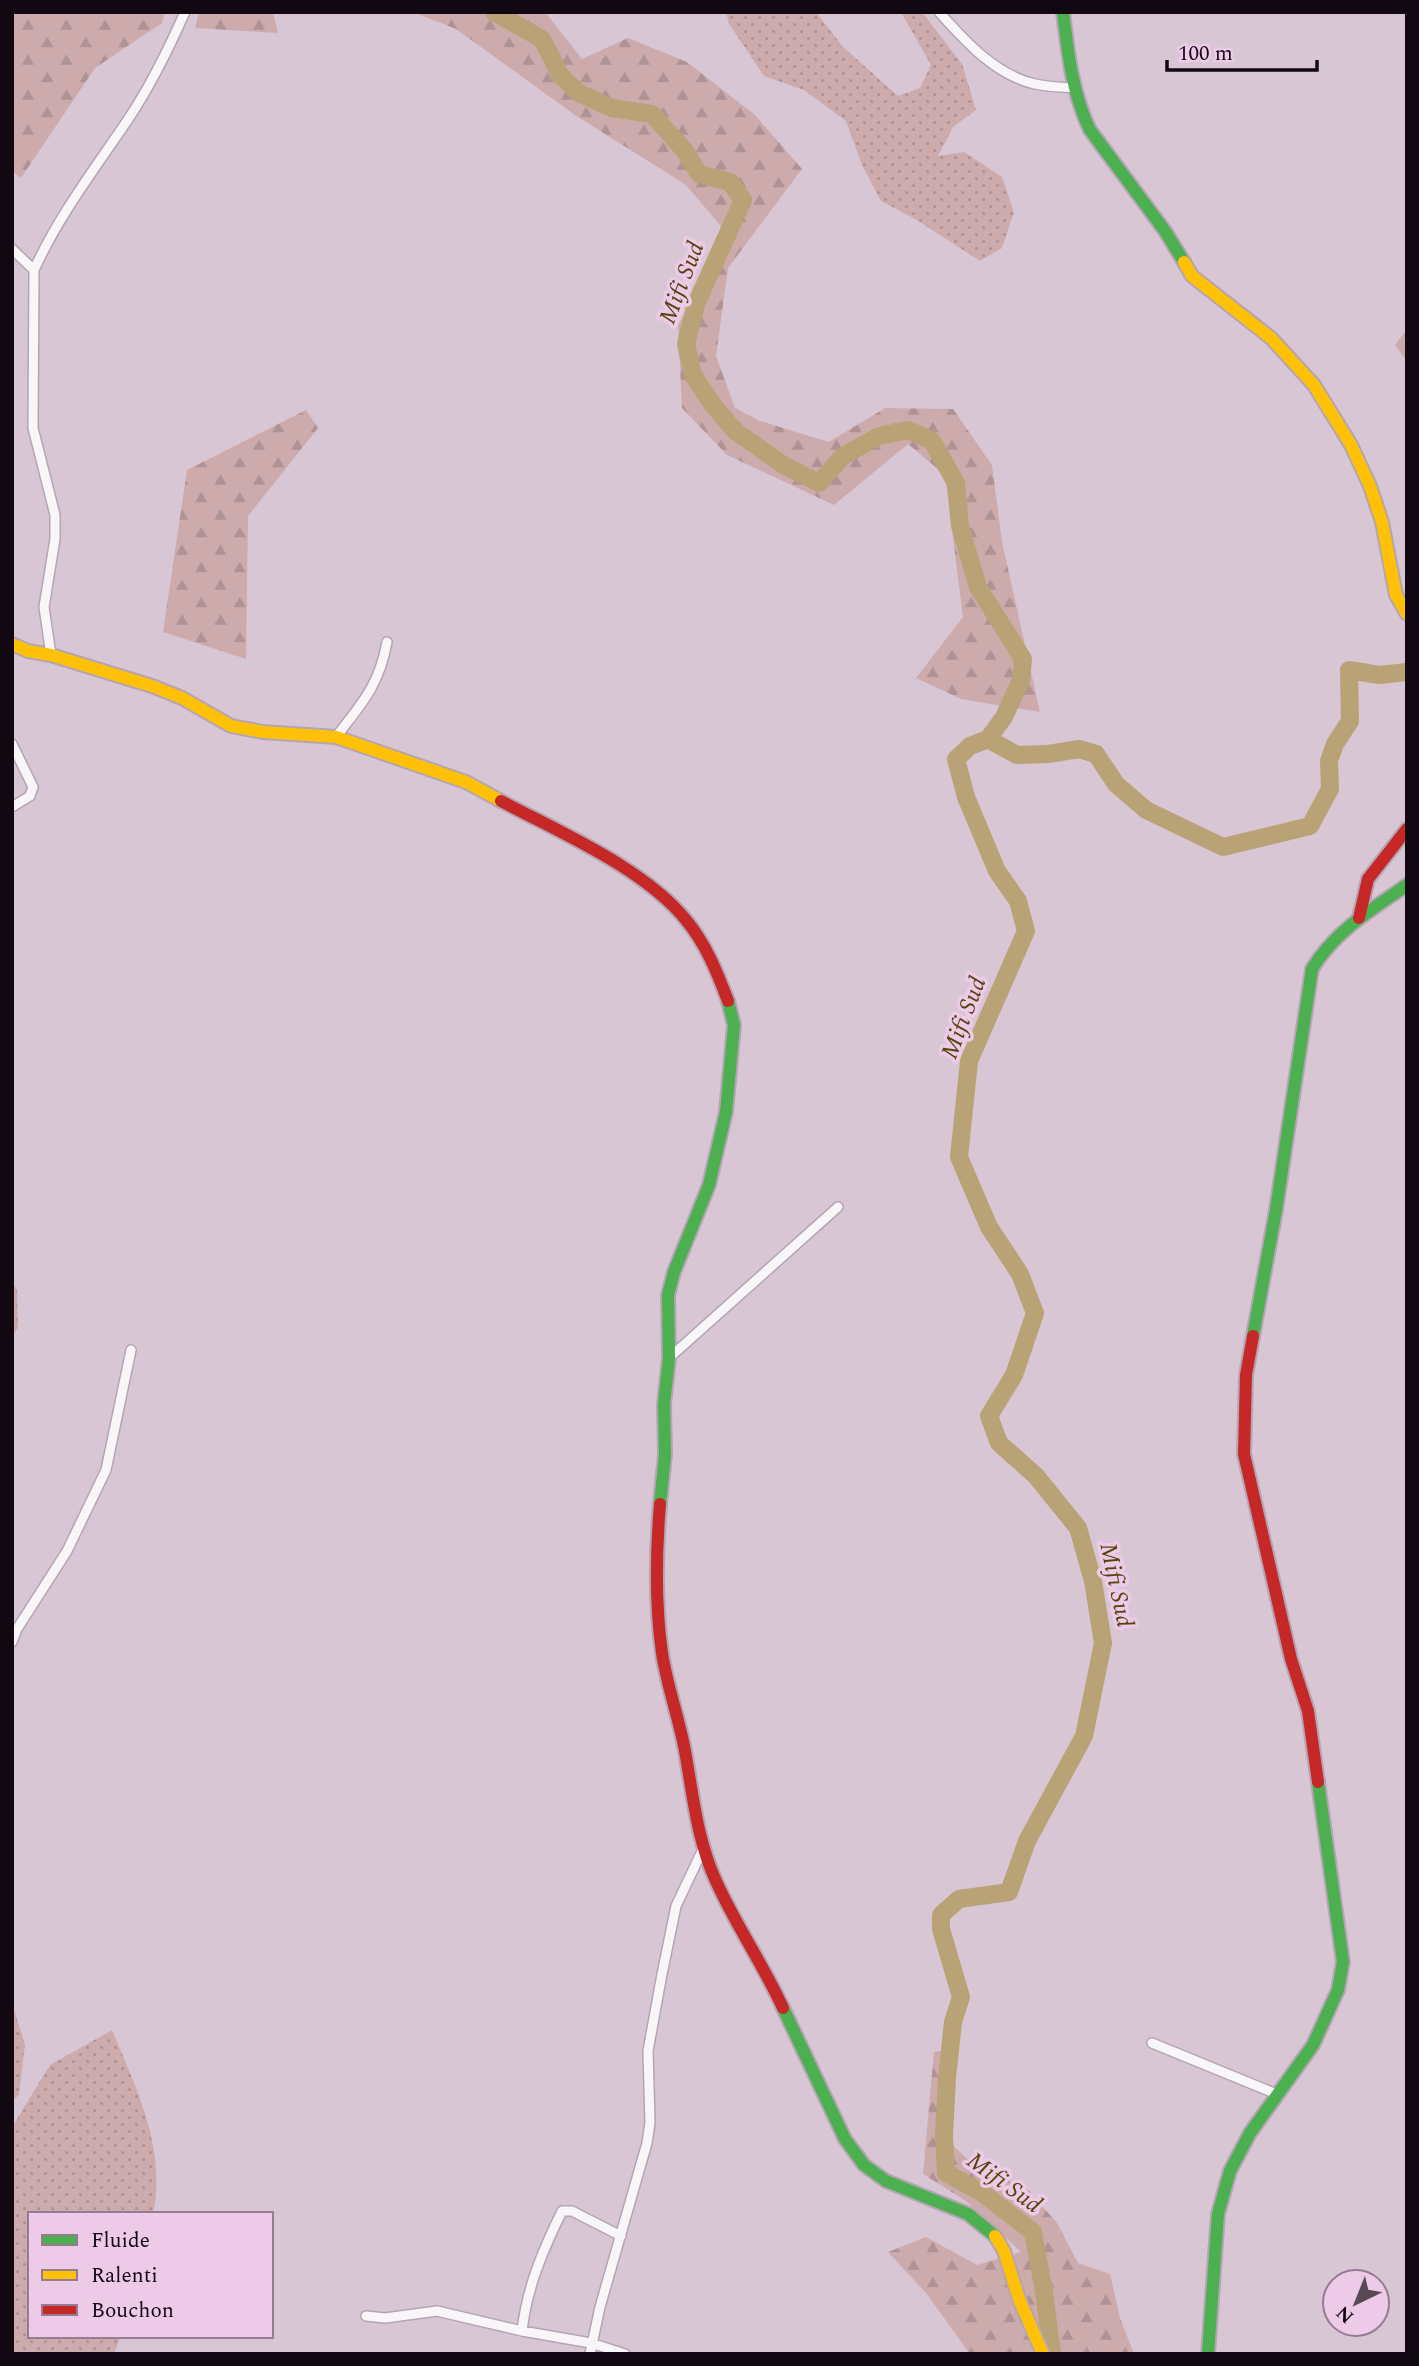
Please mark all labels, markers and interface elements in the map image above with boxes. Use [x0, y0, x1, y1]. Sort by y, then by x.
scale bar [1167, 28, 1318, 72]
text: 100 m [1178, 38, 1233, 70]
water label: Mifi Sud [650, 237, 714, 329]
water label: Mifi Sud [932, 972, 996, 1064]
water label: Mifi Sud [1089, 1539, 1143, 1631]
water label: Mifi Sud [959, 2143, 1049, 2223]
legend [28, 2212, 273, 2338]
text: Fluide [91, 2225, 150, 2257]
text: Ralenti [91, 2260, 158, 2292]
north arrow [1321, 2268, 1391, 2338]
text: Bouchon [91, 2295, 174, 2327]
text: N [1330, 2298, 1361, 2330]

